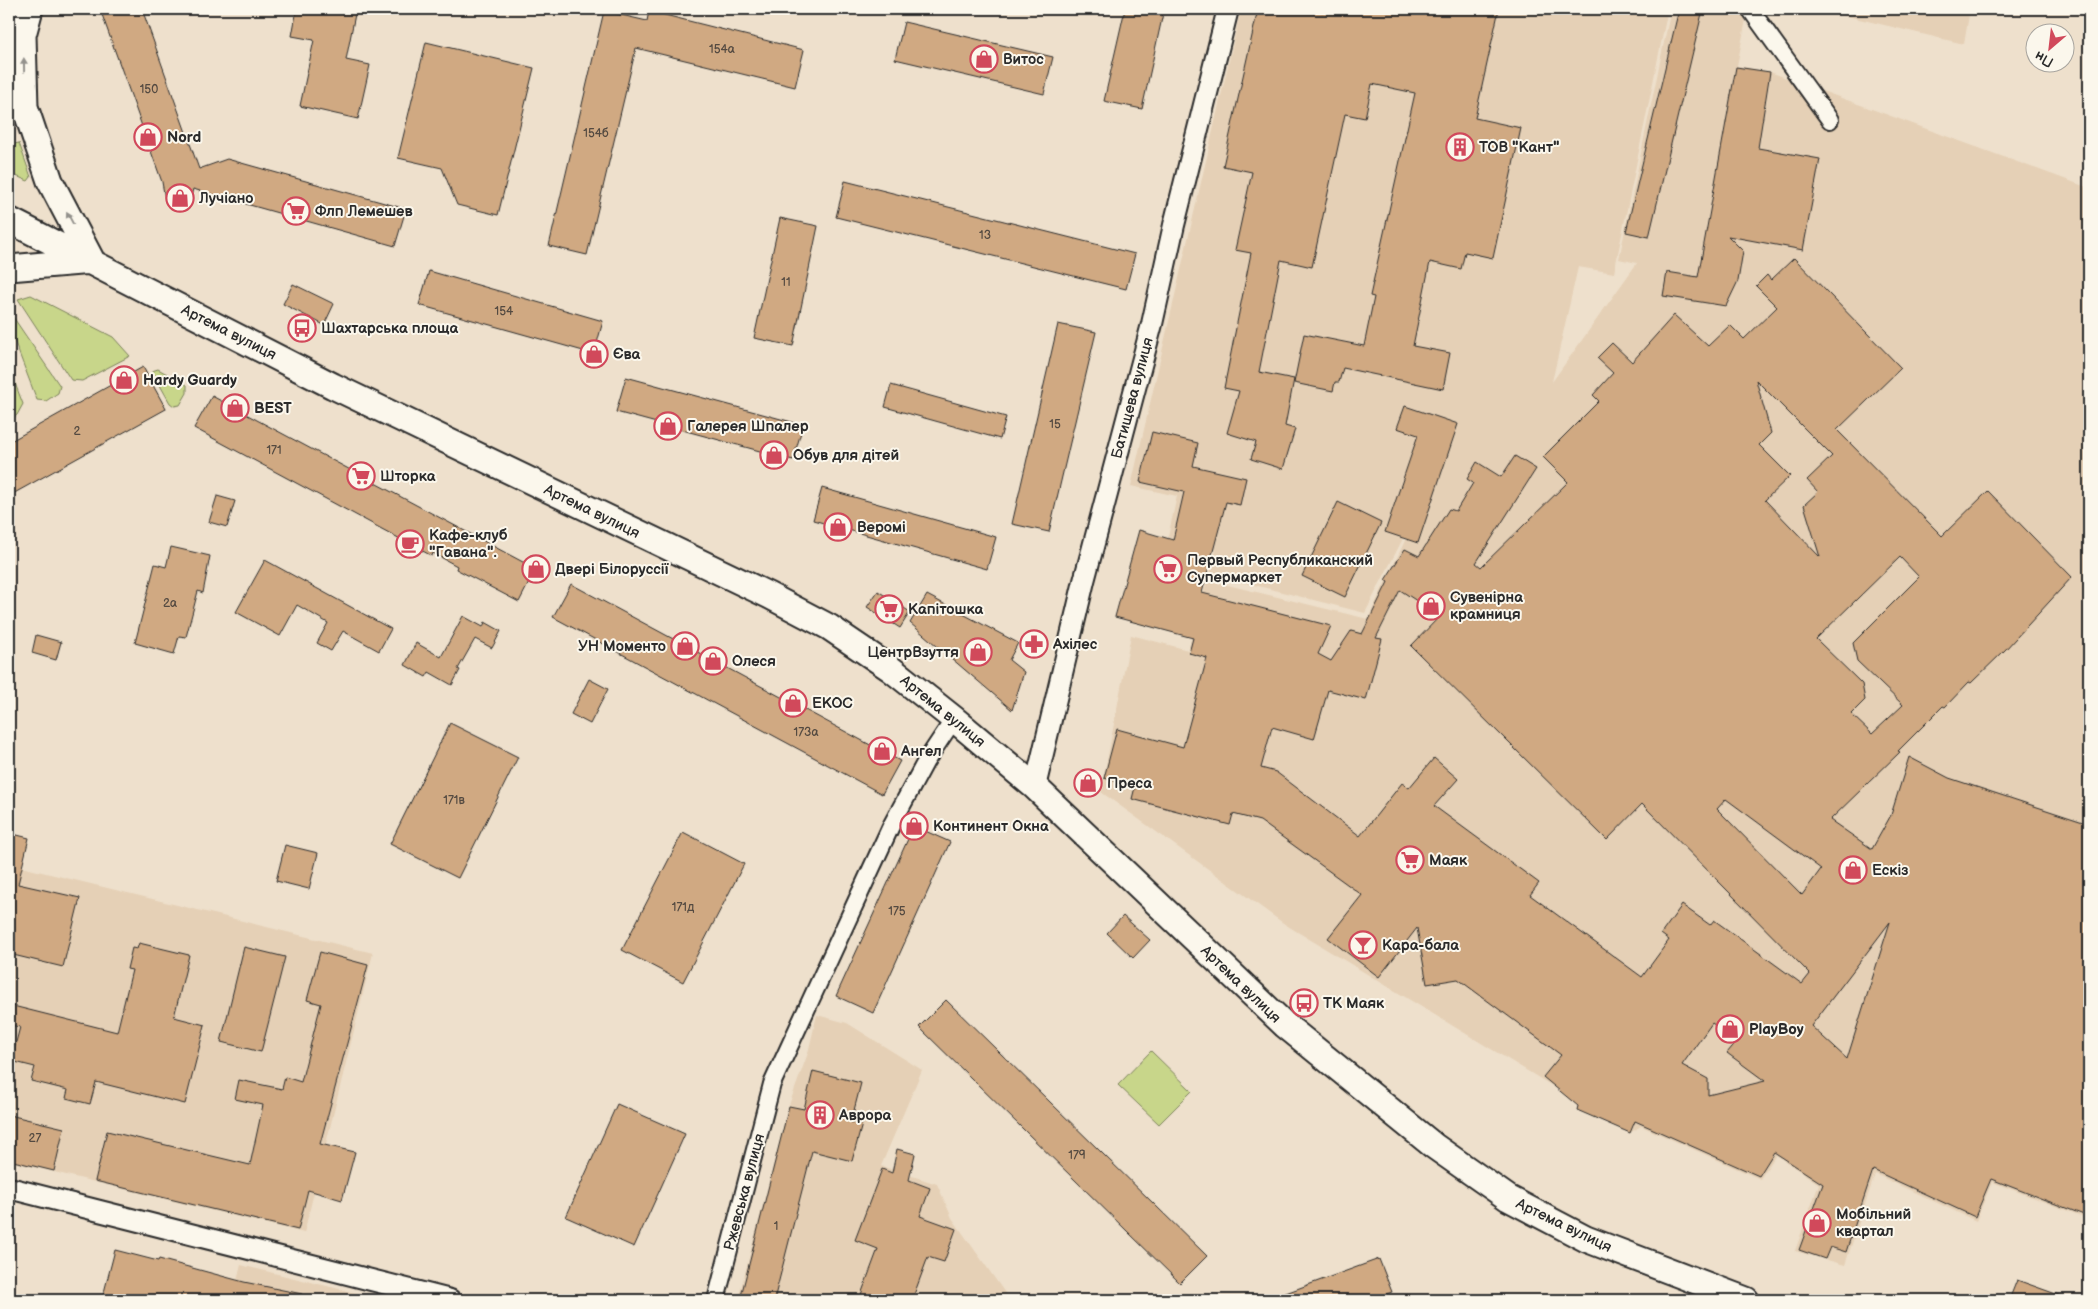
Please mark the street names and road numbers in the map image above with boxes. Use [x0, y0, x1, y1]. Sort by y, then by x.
street label: Артема вулиця [177, 300, 280, 365]
street label: Батищева вулиця [1107, 335, 1158, 461]
street label: Артема вулиця [540, 480, 643, 543]
street label: Артема вулиця [895, 671, 989, 752]
street label: Артема вулиця [1196, 941, 1285, 1027]
street label: Ржевська вулиця [720, 1132, 769, 1253]
street label: Артема вулиця [1512, 1194, 1615, 1257]

